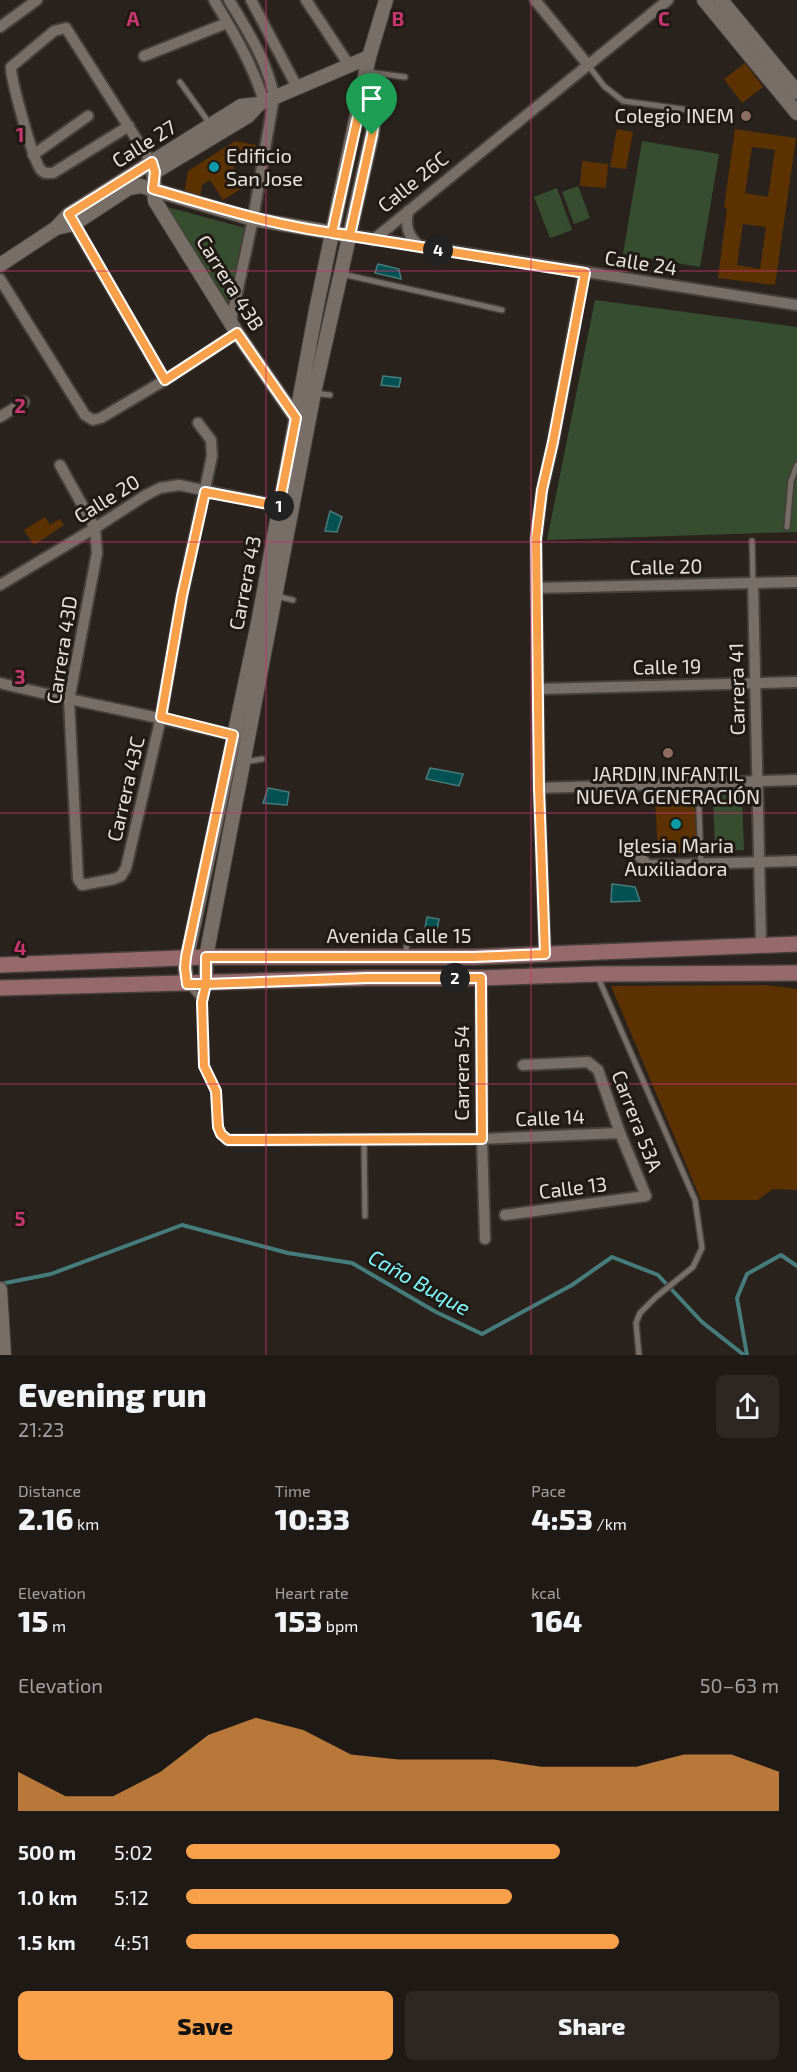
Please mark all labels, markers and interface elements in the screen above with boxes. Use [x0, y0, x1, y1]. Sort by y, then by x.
text: A [126, 6, 140, 30]
text: B [392, 6, 404, 30]
text: C [658, 6, 670, 30]
pin [346, 73, 397, 135]
icon: arrive [355, 82, 388, 115]
place label: Colegio INEM [615, 103, 734, 127]
marker: Colegio INEM [739, 109, 753, 123]
street label: Calle 27 [107, 114, 180, 172]
text: 1 [16, 122, 24, 146]
place label: Edificio San Jose [226, 143, 303, 190]
street label: Calle 26C [372, 146, 452, 217]
marker: Edificio San Jose [207, 160, 221, 174]
street label: Carrera 43B [192, 230, 270, 335]
pin: 4 [423, 235, 453, 265]
text: 4 [433, 240, 443, 259]
street label: Calle 24 [603, 244, 679, 280]
text: 2 [14, 393, 26, 417]
street label: Calle 20 [69, 469, 144, 528]
pin: 1 [264, 491, 294, 521]
text: 1 [276, 496, 282, 515]
street label: Carrera 43 [223, 534, 265, 632]
street label: Calle 20 [629, 553, 703, 579]
street label: Carrera 43D [41, 594, 81, 706]
street label: Carrera 41 [723, 643, 749, 736]
street label: Calle 19 [632, 653, 702, 679]
text: 3 [14, 664, 26, 688]
street label: Carrera 43C [101, 734, 149, 844]
marker: JARDIN INFANTIL NUEVA GENERACIÓN [661, 746, 675, 760]
place label: JARDIN INFANTIL NUEVA GENERACIÓN [576, 761, 760, 808]
marker: Iglesia Maria Auxiliadora [669, 817, 683, 831]
place label: Iglesia Maria Auxiliadora [618, 833, 734, 880]
street label: Avenida Calle 15 [327, 923, 471, 947]
text: 4 [14, 935, 27, 959]
pin: 2 [440, 963, 470, 993]
text: 2 [450, 968, 460, 987]
street label: Carrera 54 [449, 1025, 473, 1121]
street label: Carrera 53A [608, 1067, 668, 1175]
street label: Calle 14 [515, 1104, 585, 1130]
street label: Calle 13 [537, 1171, 608, 1203]
text: 5 [14, 1206, 26, 1230]
water label: Caño Buque [364, 1243, 475, 1320]
text: Evening run [18, 1374, 207, 1414]
button: share [716, 1375, 779, 1438]
text: 21:23 [18, 1417, 64, 1441]
text: Distance [18, 1481, 81, 1500]
text: Time [275, 1481, 311, 1500]
text: Pace [531, 1481, 566, 1500]
text: 2.16 [18, 1500, 74, 1536]
text: 10:33 [275, 1500, 350, 1536]
text: 4:53 [531, 1500, 593, 1536]
text: km [74, 1514, 99, 1533]
text: /km [593, 1514, 627, 1533]
text: Elevation [18, 1583, 86, 1602]
text: Heart rate [275, 1583, 349, 1602]
text: kcal [531, 1583, 561, 1602]
text: 15 [18, 1602, 48, 1638]
text: 153 [275, 1602, 322, 1638]
text: 164 [531, 1602, 582, 1638]
text: m [48, 1616, 66, 1635]
text: bpm [322, 1616, 358, 1635]
text: Elevation [18, 1673, 103, 1697]
text: 50–63 m [700, 1673, 779, 1697]
text: 500 m [18, 1840, 76, 1864]
text: 5:02 [114, 1840, 153, 1864]
text: 1.0 km [18, 1885, 77, 1909]
text: 5:12 [114, 1885, 149, 1909]
text: 1.5 km [18, 1930, 76, 1954]
text: 4:51 [114, 1930, 150, 1954]
button: Save [18, 1991, 393, 2060]
button: Share [405, 1991, 779, 2060]

